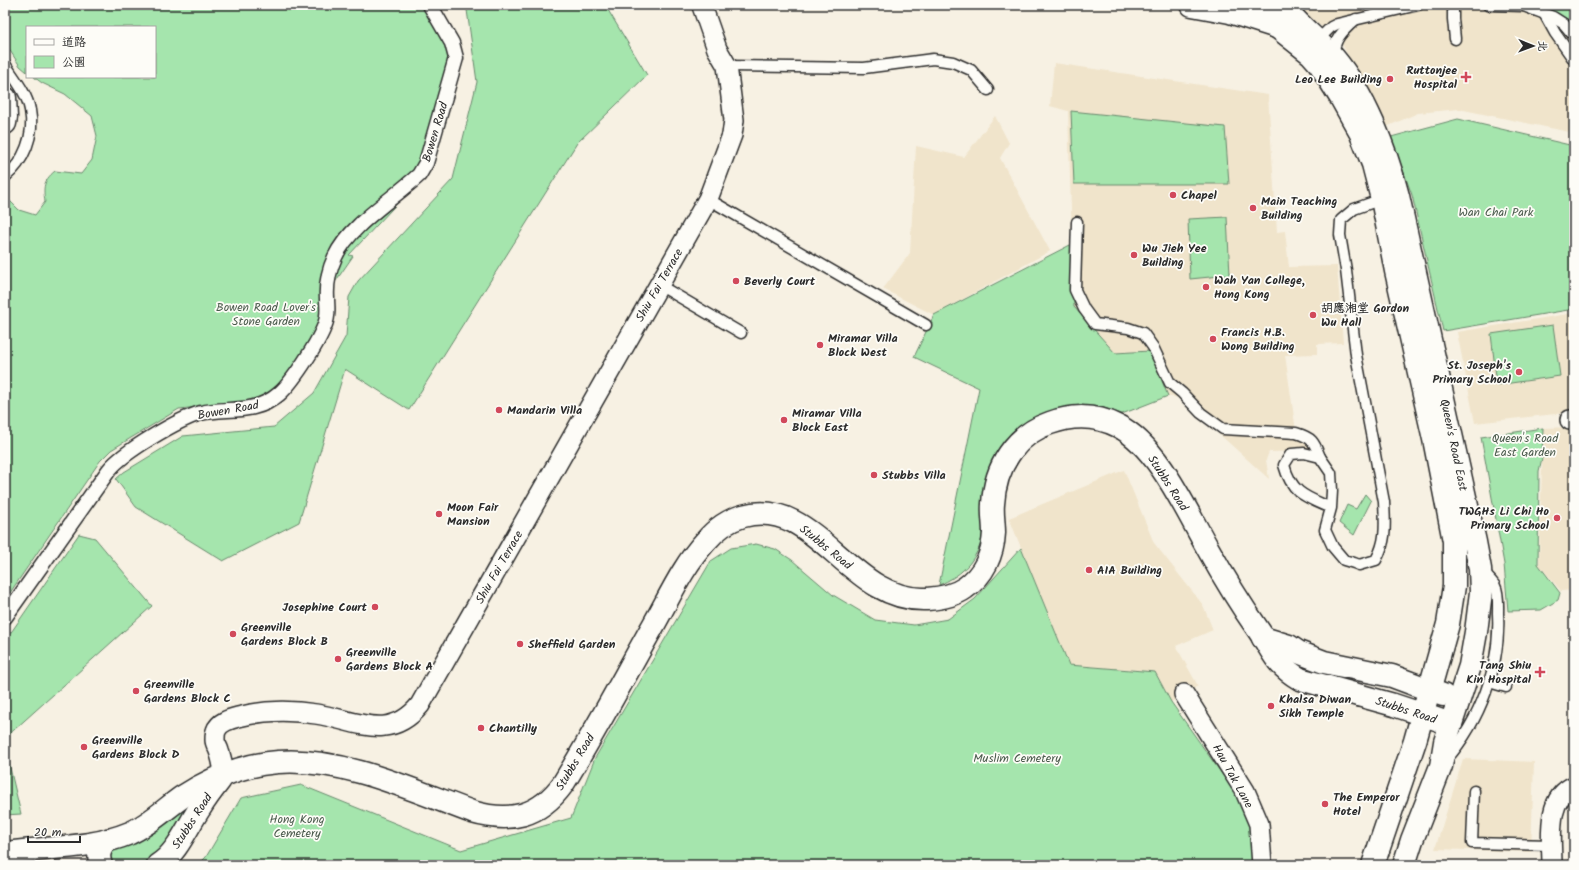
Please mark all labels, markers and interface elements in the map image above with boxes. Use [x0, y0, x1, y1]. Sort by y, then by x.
legend [26, 26, 156, 78]
north arrow [1513, 26, 1553, 66]
text: 道路 [62, 33, 86, 52]
text: 北 [1533, 41, 1551, 52]
text: 公園 [62, 53, 86, 72]
place label: Ruttonjee Hospital [1406, 61, 1458, 94]
place label: Leo Lee Building [1295, 70, 1382, 89]
marker: Ruttonjee Hospital [1460, 71, 1472, 83]
marker: Leo Lee Building [1385, 74, 1395, 84]
street label: Bowen Road [417, 99, 454, 164]
place label: Chapel [1181, 186, 1218, 205]
marker: Chapel [1168, 190, 1178, 200]
place label: Main Teaching Building [1261, 192, 1337, 225]
marker: Main Teaching Building [1248, 203, 1258, 213]
park label: Wan Chai Park [1459, 203, 1534, 222]
place label: Wu Jieh Yee Building [1142, 239, 1207, 272]
street label: Shiu Fai Terrace [631, 244, 688, 325]
marker: Wu Jieh Yee Building [1129, 250, 1139, 260]
place label: Wah Yan College, Hong Kong [1214, 271, 1305, 304]
place label: Beverly Court [744, 272, 816, 291]
marker: Beverly Court [731, 276, 741, 286]
marker: Wah Yan College, Hong Kong [1201, 282, 1211, 292]
park label: Bowen Road Lover's Stone Garden [216, 298, 316, 331]
place label: 胡應湘堂 Gordon Wu Hall [1321, 299, 1410, 332]
marker: 胡應湘堂 Gordon Wu Hall [1308, 310, 1318, 320]
place label: Francis H.B. Wong Building [1221, 323, 1295, 356]
place label: Miramar Villa Block West [828, 329, 898, 362]
marker: Francis H.B. Wong Building [1208, 334, 1218, 344]
marker: Miramar Villa Block West [815, 340, 825, 350]
place label: St. Joseph's Primary School [1432, 356, 1512, 389]
marker: St. Joseph's Primary School [1514, 367, 1524, 377]
street label: Bowen Road [196, 396, 261, 425]
street label: Queen's Road East [1434, 397, 1473, 493]
place label: Mandarin Villa [507, 401, 582, 420]
place label: Miramar Villa Block East [792, 404, 862, 437]
marker: Mandarin Villa [494, 405, 504, 415]
marker: Miramar Villa Block East [779, 415, 789, 425]
park label: Queen's Road East Garden [1492, 429, 1559, 462]
street label: Stubbs Road [1142, 452, 1193, 516]
place label: Stubbs Villa [882, 466, 946, 485]
marker: Stubbs Villa [869, 470, 879, 480]
place label: Moon Fair Mansion [447, 498, 499, 531]
place label: TWGHs Li Chi Ho Primary School [1458, 502, 1550, 535]
marker: Moon Fair Mansion [434, 509, 444, 519]
marker: TWGHs Li Chi Ho Primary School [1552, 513, 1562, 523]
street label: Stubbs Road [795, 520, 857, 575]
street label: Shiu Fai Terrace [471, 526, 528, 607]
place label: AIA Building [1097, 561, 1162, 580]
marker: AIA Building [1084, 565, 1094, 575]
place label: Josephine Court [282, 598, 368, 617]
marker: Josephine Court [370, 602, 380, 612]
place label: Greenville Gardens Block B [241, 618, 328, 651]
marker: Greenville Gardens Block B [228, 629, 238, 639]
place label: Sheffield Garden [528, 635, 616, 654]
marker: Sheffield Garden [515, 639, 525, 649]
place label: Greenville Gardens Block A [346, 643, 433, 676]
marker: Greenville Gardens Block A [333, 654, 343, 664]
place label: Tang Shiu Kin Hospital [1466, 656, 1532, 689]
marker: Tang Shiu Kin Hospital [1534, 666, 1546, 678]
place label: Greenville Gardens Block C [144, 675, 231, 708]
marker: Greenville Gardens Block C [131, 686, 141, 696]
place label: Khalsa Diwan Sikh Temple [1279, 690, 1351, 723]
street label: Stubbs Road [1373, 692, 1440, 730]
marker: Khalsa Diwan Sikh Temple [1266, 701, 1276, 711]
place label: Chantilly [489, 719, 538, 738]
marker: Chantilly [476, 723, 486, 733]
street label: Stubbs Road [551, 729, 600, 794]
place label: Greenville Gardens Block D [92, 731, 179, 764]
street label: Hau Tak Lane [1207, 741, 1258, 812]
marker: Greenville Gardens Block D [79, 742, 89, 752]
park label: Muslim Cemetery [973, 749, 1061, 768]
place label: The Emperor Hotel [1333, 788, 1400, 821]
street label: Stubbs Road [167, 789, 218, 853]
marker: The Emperor Hotel [1320, 799, 1330, 809]
park label: Hong Kong Cemetery [269, 810, 325, 843]
scale bar [28, 818, 80, 844]
text: 20 m [34, 823, 62, 842]

